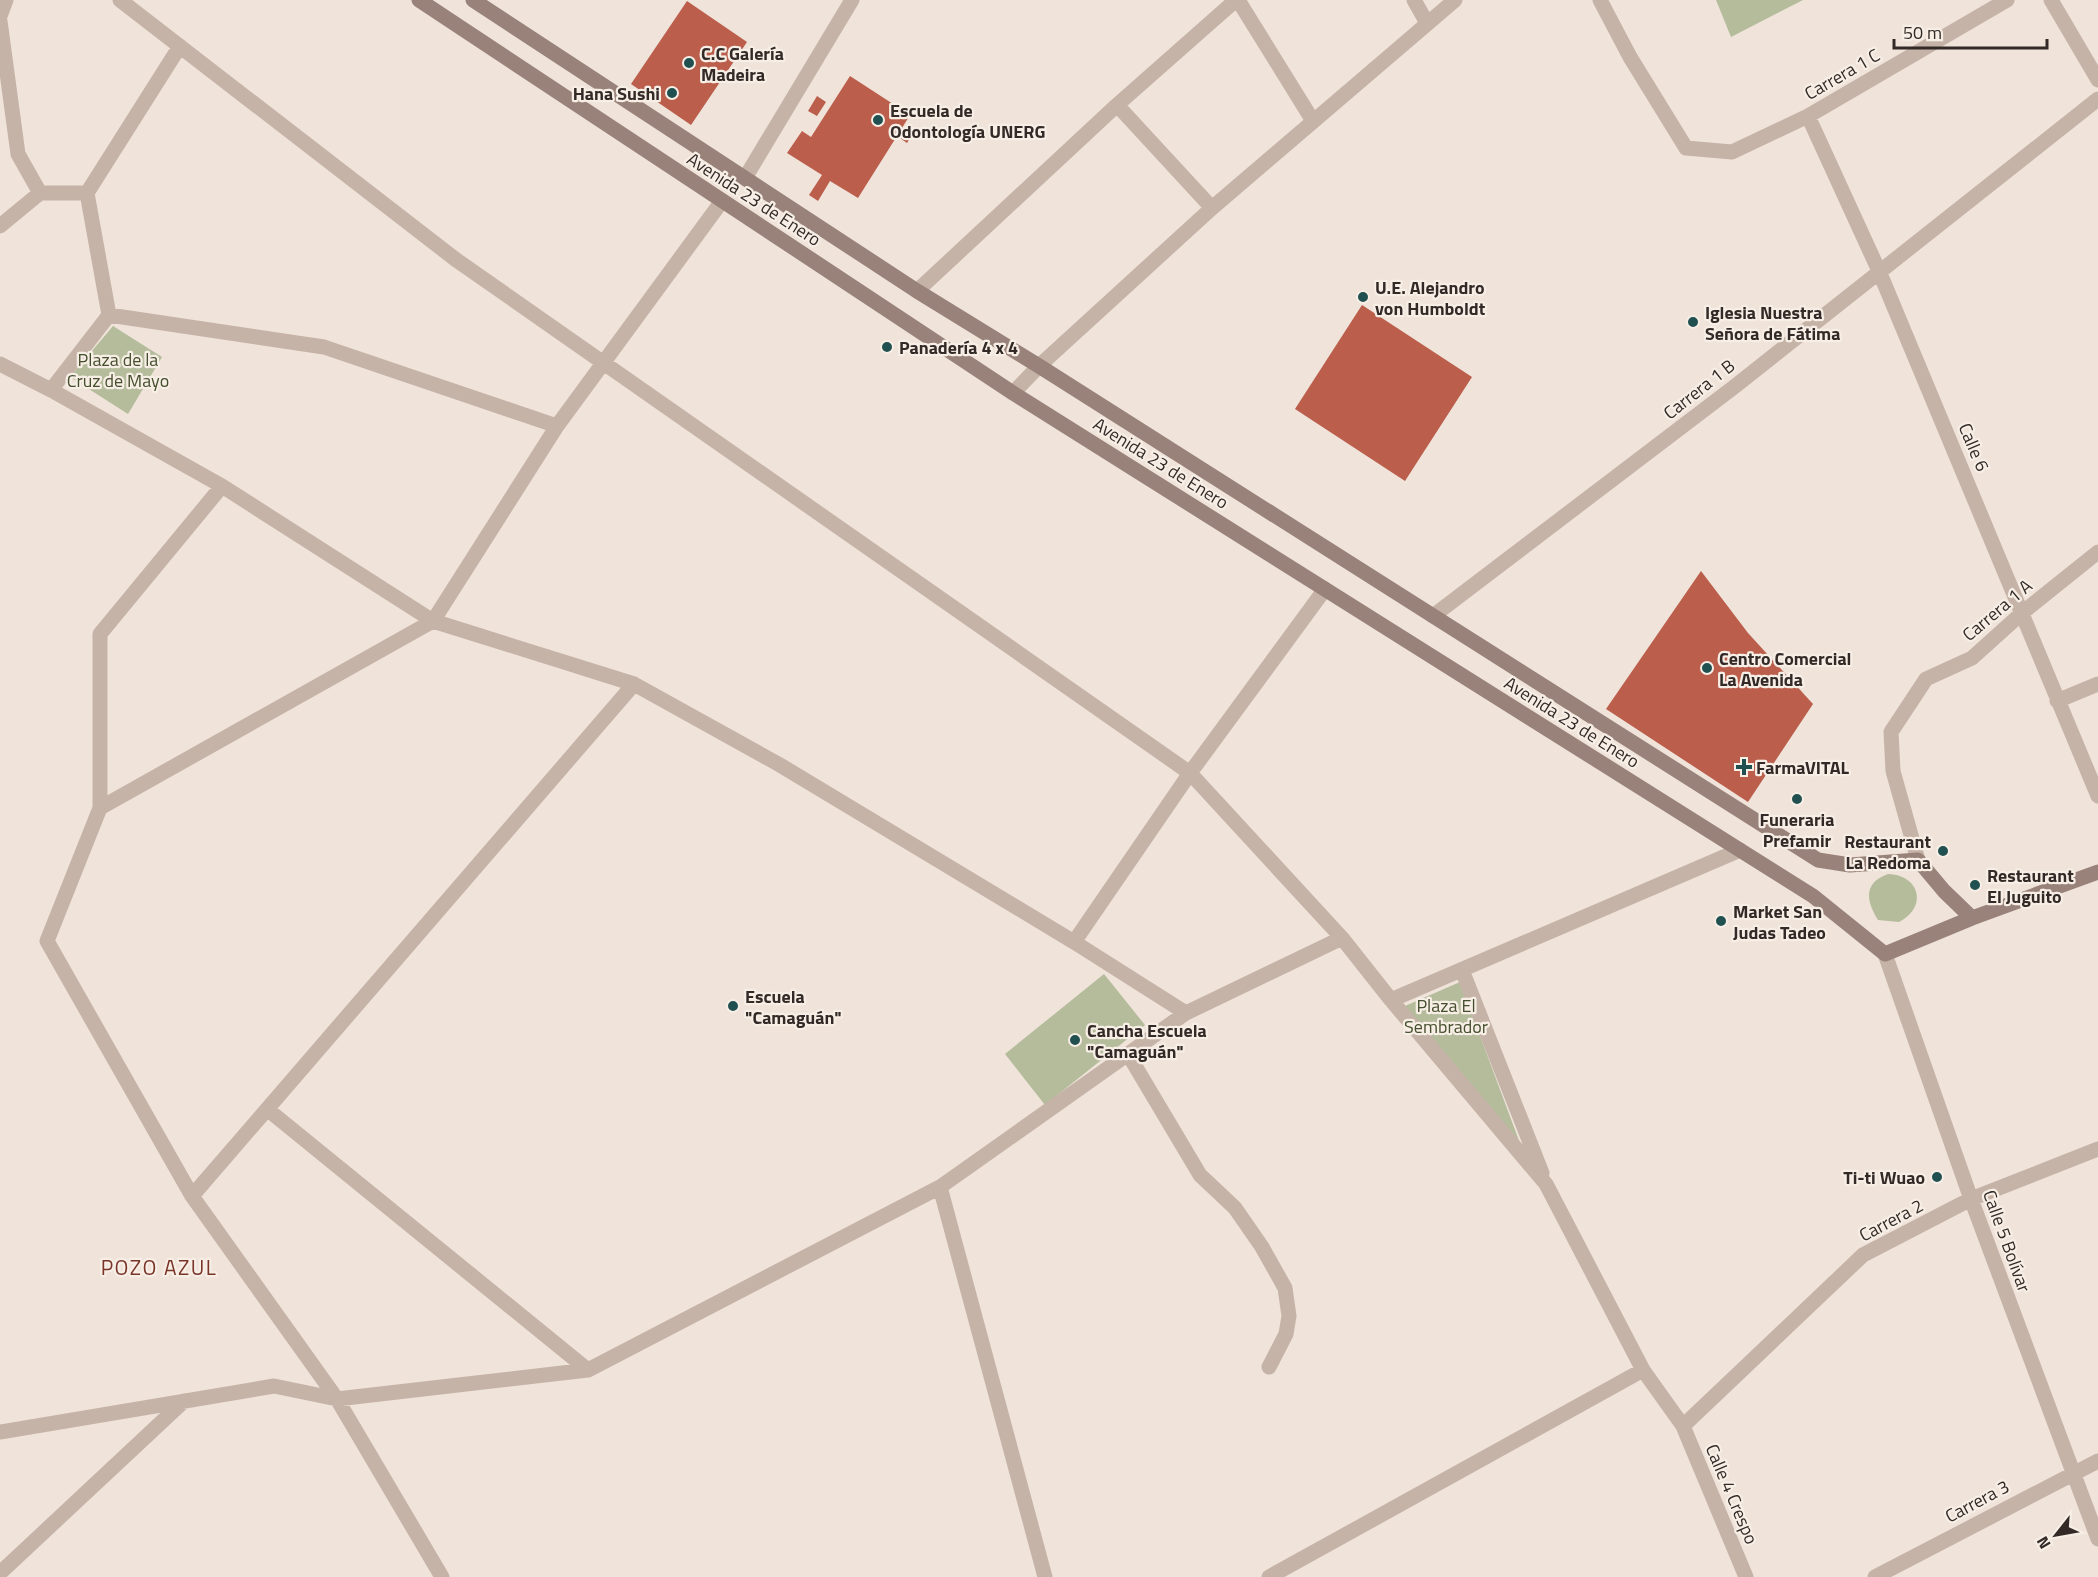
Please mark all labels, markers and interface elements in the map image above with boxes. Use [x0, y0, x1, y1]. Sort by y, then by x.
scale bar [1894, 12, 2047, 50]
text: 50 m [1903, 19, 1942, 46]
place label: C.C Galería Madeira [701, 40, 784, 88]
street label: Carrera 1 C [1799, 41, 1885, 106]
marker: C.C Galería Madeira [682, 56, 696, 70]
place label: Hana Sushi [573, 80, 660, 107]
marker: Hana Sushi [665, 86, 679, 100]
place label: Escuela de Odontología UNERG [890, 97, 1046, 145]
marker: Escuela de Odontología UNERG [871, 113, 885, 127]
street label: Avenida 23 de Enero [682, 145, 826, 253]
place label: U.E. Alejandro von Humboldt [1375, 274, 1486, 322]
marker: U.E. Alejandro von Humboldt [1356, 290, 1370, 304]
place label: Iglesia Nuestra Señora de Fátima [1705, 299, 1840, 347]
marker: Iglesia Nuestra Señora de Fátima [1686, 315, 1700, 329]
place label: Panadería 4 x 4 [899, 334, 1018, 361]
marker: Panadería 4 x 4 [880, 340, 894, 354]
park label: Plaza de la Cruz de Mayo [67, 346, 169, 394]
street label: Carrera 1 B [1657, 352, 1741, 426]
street label: Avenida 23 de Enero [1088, 410, 1234, 516]
street label: Calle 6 [1952, 419, 1996, 475]
street label: Carrera 1 A [1956, 572, 2038, 647]
place label: Centro Comercial La Avenida [1719, 645, 1851, 693]
marker: Centro Comercial La Avenida [1700, 661, 1714, 675]
street label: Avenida 23 de Enero [1499, 669, 1645, 775]
place label: FarmaVITAL [1756, 754, 1850, 781]
marker: FarmaVITAL [1737, 760, 1751, 774]
marker: Funeraria Prefamir [1790, 792, 1804, 806]
place label: Funeraria Prefamir [1760, 806, 1834, 854]
place label: Restaurant La Redoma [1844, 828, 1931, 876]
marker: Restaurant La Redoma [1936, 844, 1950, 858]
place label: Restaurant El Juguito [1987, 862, 2074, 910]
marker: Restaurant El Juguito [1968, 878, 1982, 892]
place label: Market San Judas Tadeo [1733, 898, 1826, 946]
marker: Market San Judas Tadeo [1714, 914, 1728, 928]
place label: Escuela "Camaguán" [745, 983, 842, 1031]
park label: Plaza El Sembrador [1404, 992, 1488, 1040]
marker: Escuela "Camaguán" [726, 999, 740, 1013]
place label: Cancha Escuela "Camaguán" [1087, 1017, 1207, 1065]
marker: Cancha Escuela "Camaguán" [1068, 1033, 1082, 1047]
place label: Ti-ti Wuao [1843, 1164, 1925, 1191]
marker: Ti-ti Wuao [1930, 1170, 1944, 1184]
street label: Calle 5 Bolívar [1976, 1186, 2038, 1296]
street label: Carrera 2 [1854, 1192, 1928, 1248]
district label: POZO AZUL [101, 1251, 217, 1283]
street label: Calle 4 Crespo [1699, 1440, 1765, 1548]
street label: Carrera 3 [1940, 1473, 2014, 1529]
north arrow [2026, 1505, 2086, 1565]
text: N [2030, 1532, 2056, 1554]

